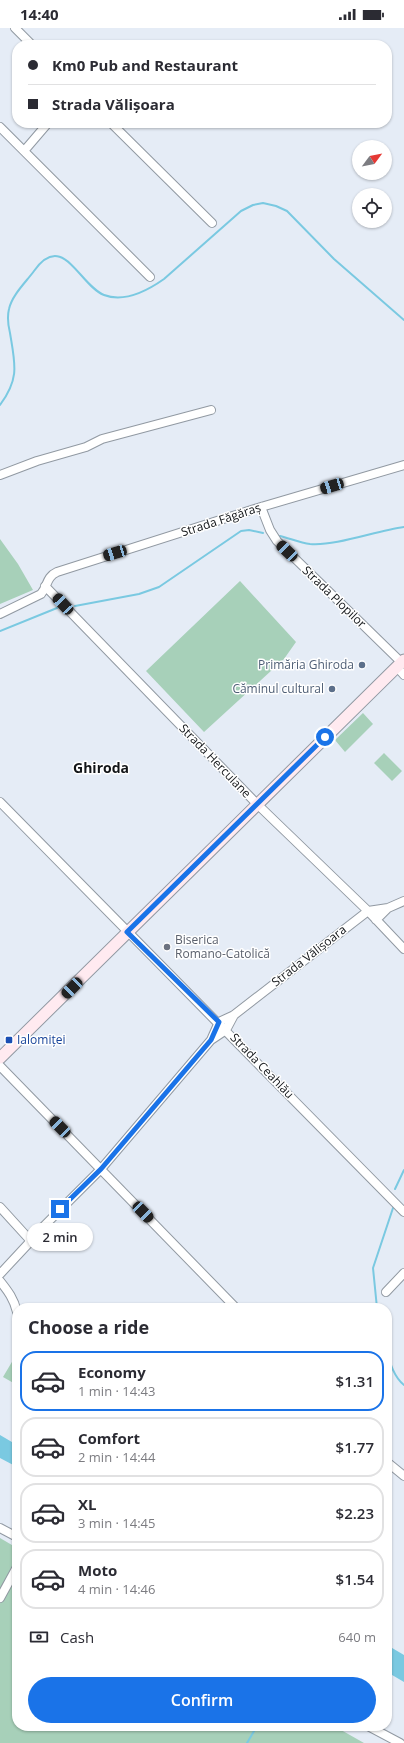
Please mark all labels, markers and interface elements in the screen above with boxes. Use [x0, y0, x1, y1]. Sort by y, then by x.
text: 14:40 [20, 4, 59, 24]
text: Km0 Pub and Restaurant [52, 55, 238, 75]
text: Strada Vălișoara [52, 94, 175, 114]
north arrow [352, 140, 392, 180]
map controls [352, 140, 392, 228]
button: locate [352, 188, 392, 228]
car [319, 477, 345, 495]
street label: Strada Făgăraș [179, 499, 263, 540]
car [274, 538, 300, 564]
car [102, 544, 128, 562]
street label: Strada Plopilor [299, 562, 370, 631]
car [50, 591, 76, 617]
place label: Primăria Ghiroda [258, 656, 354, 673]
marker: Primăria Ghiroda [357, 660, 367, 670]
place label: Căminul cultural [232, 680, 324, 697]
marker: Căminul cultural [327, 684, 337, 694]
street label: Strada Herculane [176, 720, 255, 802]
route start [316, 728, 334, 746]
district label: Ghiroda [73, 758, 129, 777]
street label: Strada Vălișoara [268, 921, 350, 990]
place label: Biserica Romano-Catolică [175, 931, 270, 962]
marker: Biserica Romano-Catolică [162, 942, 172, 952]
car [59, 975, 85, 1001]
street label: Strada Ceahlău [227, 1029, 298, 1102]
place label: Ialomiței [17, 1031, 65, 1048]
marker: Ialomiței [4, 1035, 14, 1045]
car [47, 1114, 73, 1140]
car [130, 1199, 156, 1225]
route end [51, 1200, 69, 1218]
callout: 2 min [27, 1223, 93, 1251]
text: 2 min [42, 1228, 78, 1246]
text: Choose a ride [28, 1315, 149, 1339]
text: Economy [78, 1362, 146, 1382]
icon: car [30, 1363, 66, 1399]
text: $1.31 [336, 1371, 374, 1391]
text: 1 min · 14:43 [78, 1382, 155, 1400]
text: Comfort [78, 1428, 140, 1448]
icon: car [30, 1429, 66, 1465]
text: $1.77 [336, 1437, 374, 1457]
text: 2 min · 14:44 [78, 1448, 155, 1466]
text: XL [78, 1494, 96, 1514]
icon: car [30, 1495, 66, 1531]
text: $2.23 [336, 1503, 374, 1523]
text: 3 min · 14:45 [78, 1514, 155, 1532]
text: Moto [78, 1560, 117, 1580]
icon: car [30, 1561, 66, 1597]
text: $1.54 [336, 1569, 374, 1589]
text: 4 min · 14:46 [78, 1580, 155, 1598]
icon: cash [28, 1626, 50, 1648]
text: Cash [60, 1627, 94, 1647]
text: 640 m [338, 1628, 376, 1646]
button: Confirm [28, 1677, 376, 1723]

